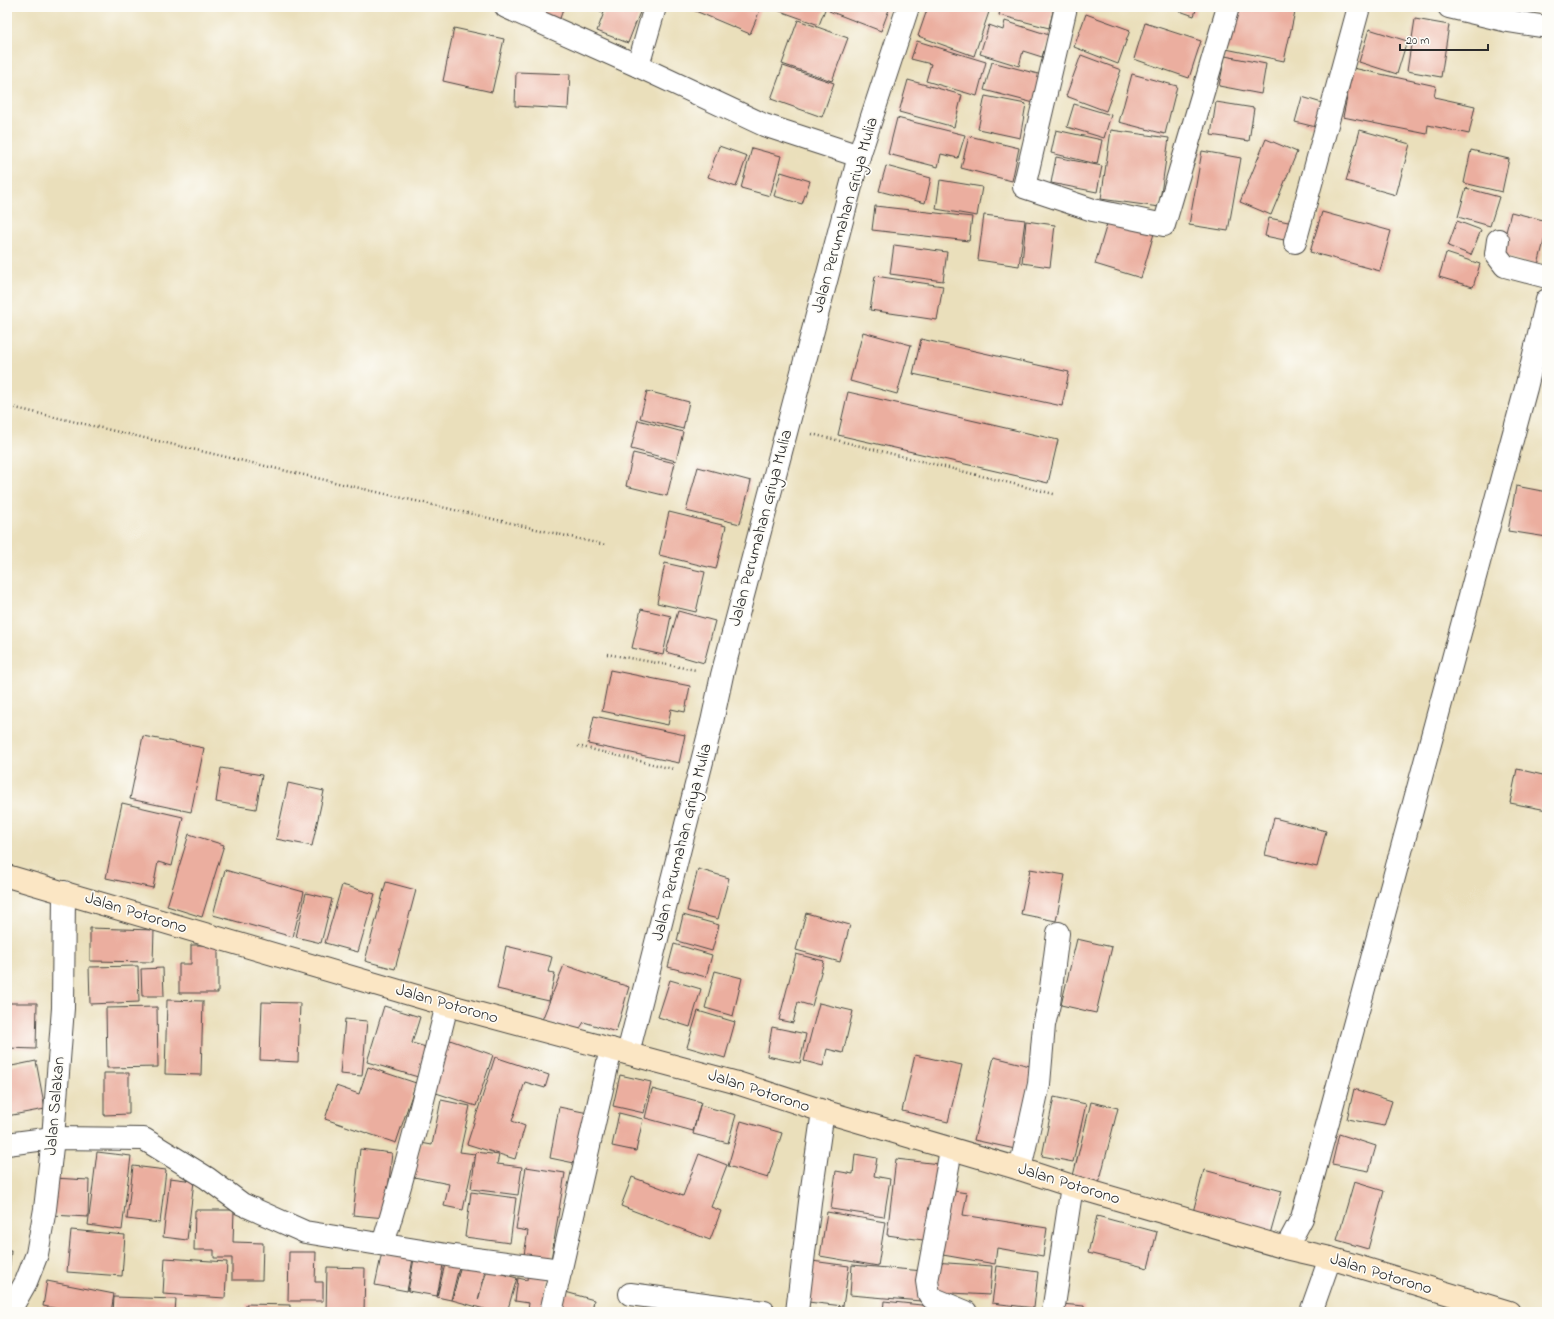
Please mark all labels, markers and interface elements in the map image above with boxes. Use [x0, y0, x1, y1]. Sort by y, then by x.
scale bar [1400, 26, 1488, 52]
text: 20 m [1406, 32, 1429, 50]
street label: Jalan Perumahan Griya Mulia [805, 114, 886, 316]
street label: Jalan Perumahan Griya Mulia [723, 427, 800, 629]
street label: Jalan Perumahan Griya Mulia [645, 741, 720, 944]
street label: Jalan Potorono [82, 886, 190, 940]
street label: Jalan Potorono [393, 977, 501, 1031]
street label: Jalan Salakan [38, 1055, 72, 1157]
street label: Jalan Potorono [705, 1063, 813, 1119]
street label: Jalan Potorono [1015, 1157, 1123, 1211]
street label: Jalan Potorono [1327, 1247, 1435, 1301]

